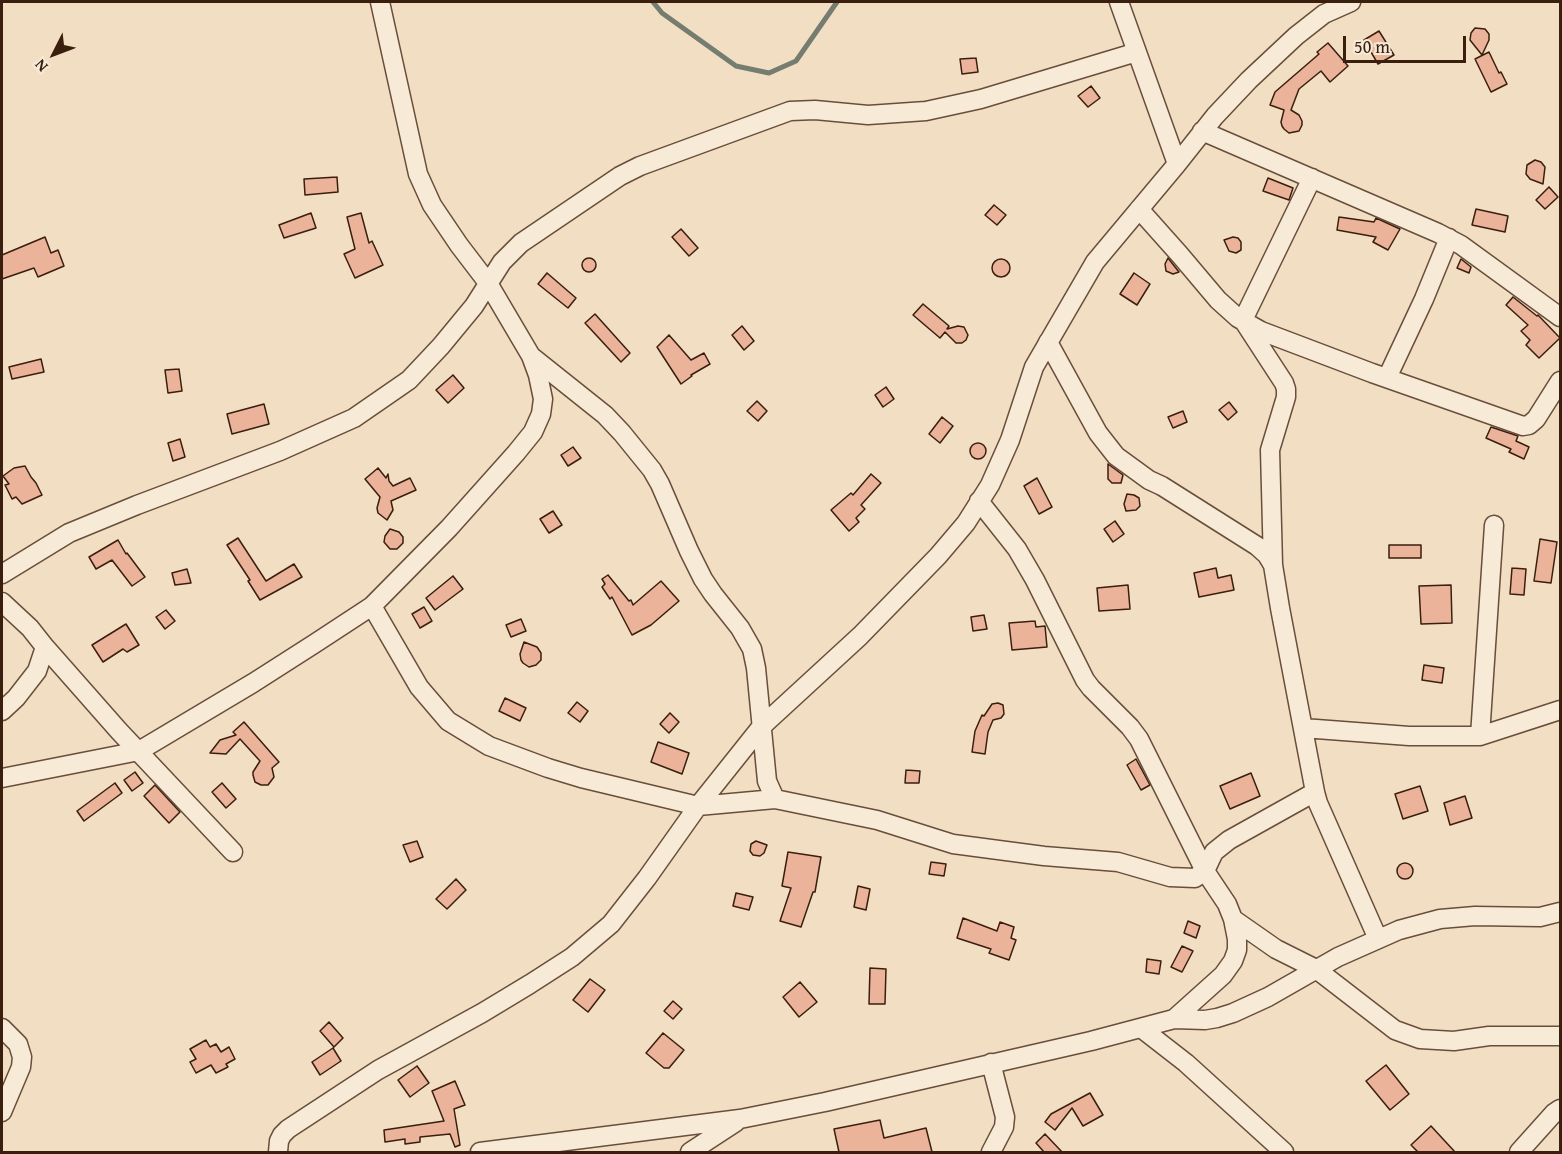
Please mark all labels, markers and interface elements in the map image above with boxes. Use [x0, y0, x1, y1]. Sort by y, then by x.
north arrow [24, 24, 84, 84]
scale bar [1346, 24, 1469, 62]
text: 50 m [1354, 33, 1390, 60]
text: N [28, 54, 53, 78]

